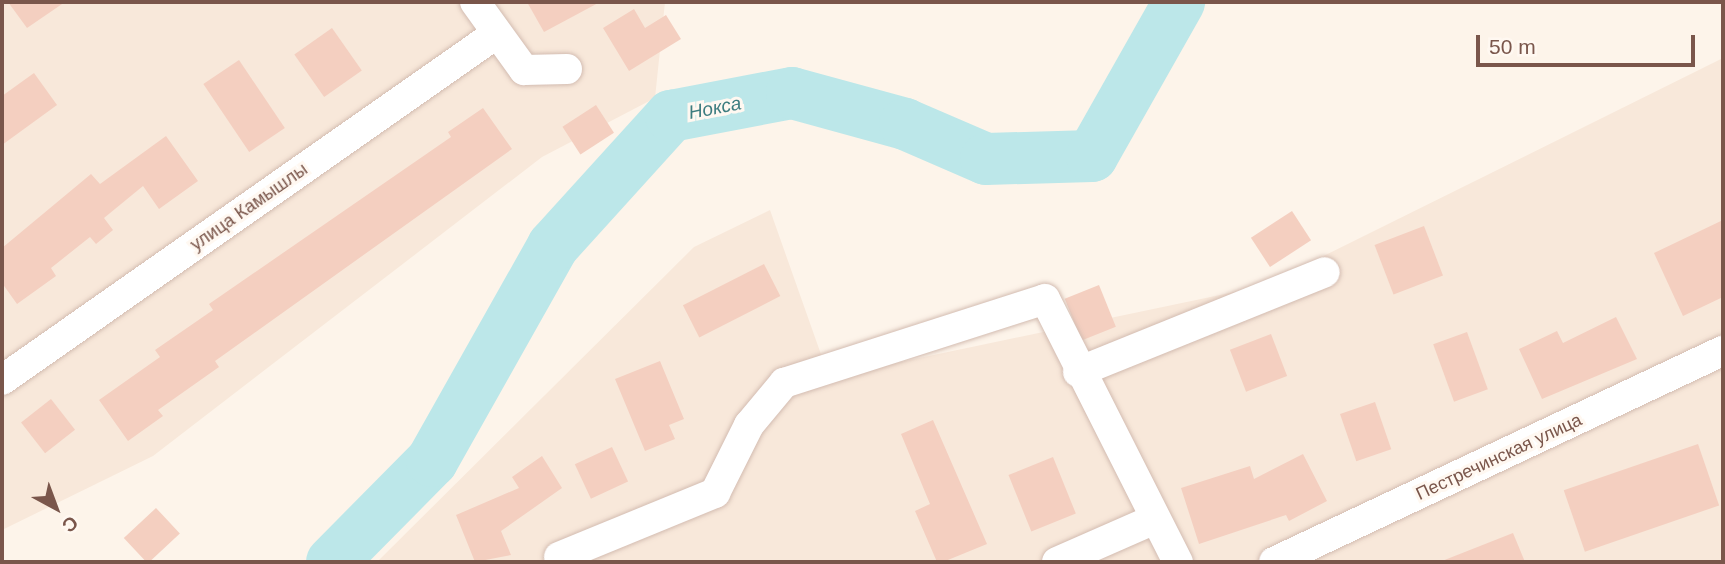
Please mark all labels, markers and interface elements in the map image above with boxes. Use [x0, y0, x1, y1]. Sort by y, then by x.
scale bar [1480, 21, 1699, 65]
text: 50 m [1489, 35, 1536, 58]
water label: Нокса [687, 92, 743, 124]
street label: улица Камышлы [186, 159, 312, 255]
street label: Пестречинская улица [1413, 409, 1585, 505]
north arrow [21, 473, 91, 543]
text: С [58, 512, 82, 537]

